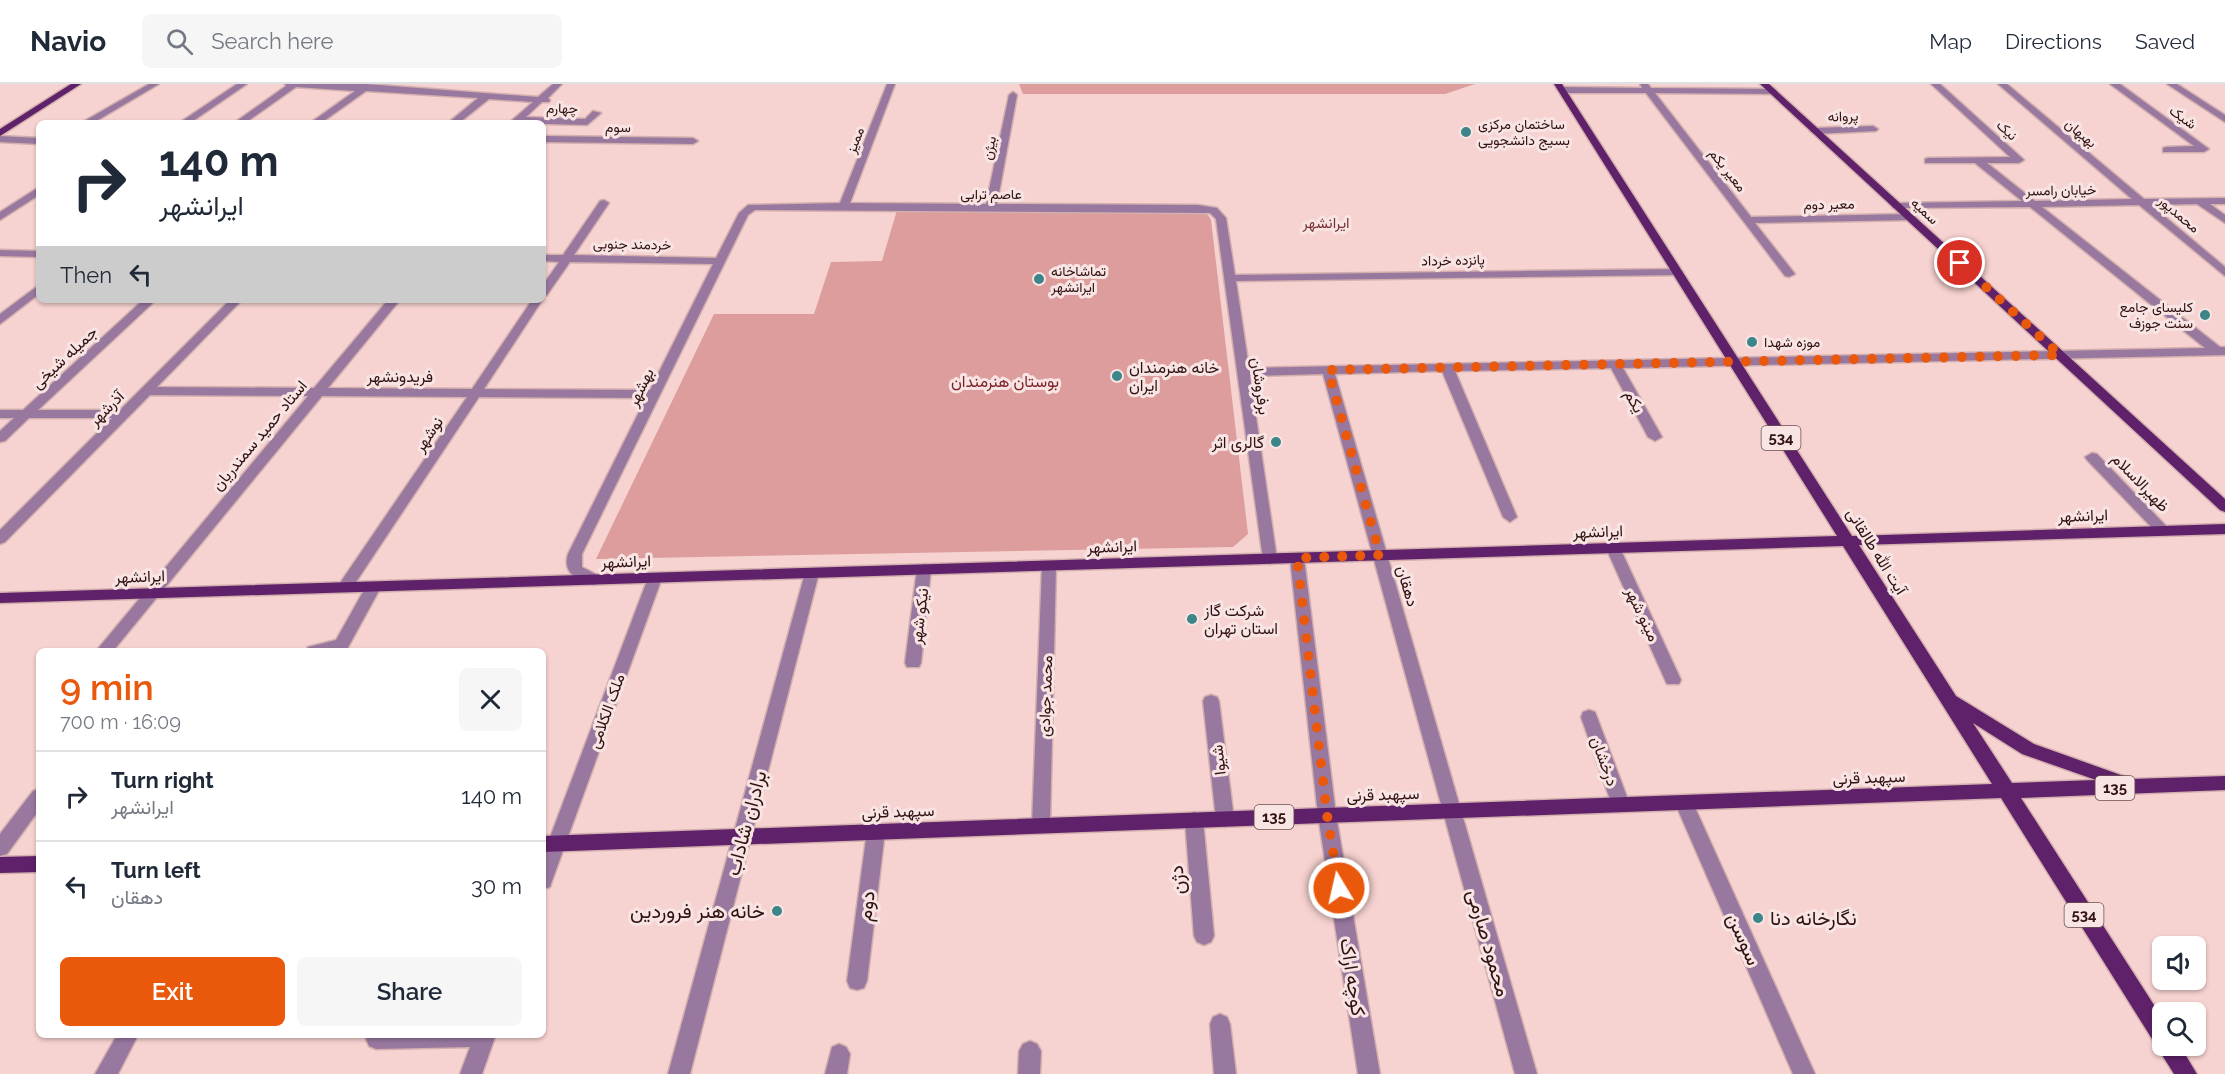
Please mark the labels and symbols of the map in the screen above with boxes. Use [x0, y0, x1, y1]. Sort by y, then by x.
street label: چهارم [546, 100, 578, 118]
street label: شیک [2166, 102, 2200, 132]
street label: پروانه [1827, 107, 1859, 127]
street label: بهبهان [2061, 115, 2100, 151]
place label: ساختمان مرکزی بسیج دانشجویی [1478, 116, 1570, 151]
street label: نیک [1993, 117, 2021, 143]
street label: سوم [605, 119, 631, 136]
street label: ممیز [842, 125, 868, 157]
marker: ساختمان مرکزی بسیج دانشجویی [1459, 125, 1473, 139]
street label: بیژن [979, 135, 1000, 162]
street label: معیر یکم [1705, 145, 1750, 195]
street label: خیابان رامسر [2024, 181, 2097, 200]
street label: عاصم ترابی [960, 186, 1022, 203]
street label: محمدپور [2153, 192, 2203, 237]
street label: سمیه [1908, 194, 1942, 228]
street label: معیر دوم [1803, 196, 1855, 213]
district label: ایرانشهر [1301, 214, 1350, 232]
street label: خردمند جنوبی [593, 235, 671, 254]
pin [1934, 237, 1985, 288]
street label: پانزده خرداد [1421, 251, 1485, 271]
place label: تماشاخانه ایرانشهر [1050, 263, 1106, 296]
marker: تماشاخانه ایرانشهر [1032, 272, 1046, 286]
place label: کلیسای جامع سنت جوزف [2119, 299, 2193, 332]
marker: کلیسای جامع سنت جوزف [2198, 308, 2212, 322]
street label: جمیله شیخی [28, 322, 102, 393]
place label: موزه شهدا [1764, 334, 1820, 351]
marker: موزه شهدا [1745, 335, 1759, 349]
street label: برفروشان [1246, 356, 1274, 416]
place label: خانه هنرمندان ایران [1129, 358, 1220, 396]
street label: بهشهر [623, 365, 659, 411]
street label: فریدونشهر [366, 367, 433, 387]
marker: خانه هنرمندان ایران [1110, 369, 1124, 383]
park label: بوستان هنرمندان [951, 372, 1059, 392]
street label: استاد حمید سمندریان [208, 376, 312, 495]
street label: آذرشهر [84, 386, 130, 431]
street label: یکم [1620, 386, 1649, 417]
street label: نوشهر [409, 413, 448, 457]
road number: 534 [1762, 426, 1800, 450]
place label: گالری اثر [1211, 433, 1264, 453]
marker: گالری اثر [1269, 435, 1283, 449]
street label: ظهیرالاسلام [2107, 449, 2173, 516]
street label: آیت الله طالقانی [1842, 505, 1911, 600]
street label: ایرانشهر [2057, 505, 2109, 527]
street label: ایرانشهر [1572, 521, 1624, 543]
street label: ایرانشهر [1086, 536, 1138, 558]
street label: ایرانشهر [600, 551, 652, 573]
street label: دهقان [1393, 563, 1422, 609]
street label: ایرانشهر [114, 566, 166, 588]
street label: مینو شهر [1620, 583, 1663, 645]
street label: نیکو شهر [907, 587, 933, 646]
place label: شرکت گاز استان تهران [1203, 601, 1278, 639]
marker: شرکت گاز استان تهران [1185, 612, 1199, 626]
street label: محمد جوادی [1035, 655, 1057, 737]
street label: ملک الکلامی [584, 671, 630, 751]
street label: درخشان [1586, 734, 1622, 789]
street label: شیوا [1207, 744, 1231, 776]
street label: سپهبد قرنی [1832, 767, 1906, 790]
street label: برادران شاداب [720, 768, 773, 878]
road number: 135 [2096, 776, 2134, 800]
street label: سپهبد قرنی [1346, 784, 1420, 807]
street label: سپهبد قرنی [861, 801, 935, 824]
road number: 135 [1254, 805, 1294, 829]
position arrow [1307, 856, 1371, 920]
street label: دژن [1164, 864, 1191, 896]
street label: محمود صارمی [1461, 887, 1516, 1000]
street label: دوم [852, 889, 881, 923]
place label: خانه هنر فروردین [630, 899, 765, 924]
road number: 534 [2064, 903, 2104, 927]
marker: خانه هنر فروردین [770, 904, 784, 918]
place label: نگارخانه دنا [1770, 906, 1857, 931]
street label: سوسن [1721, 909, 1766, 969]
marker: نگارخانه دنا [1751, 911, 1765, 925]
street label: کوچه اراک [1333, 936, 1371, 1018]

